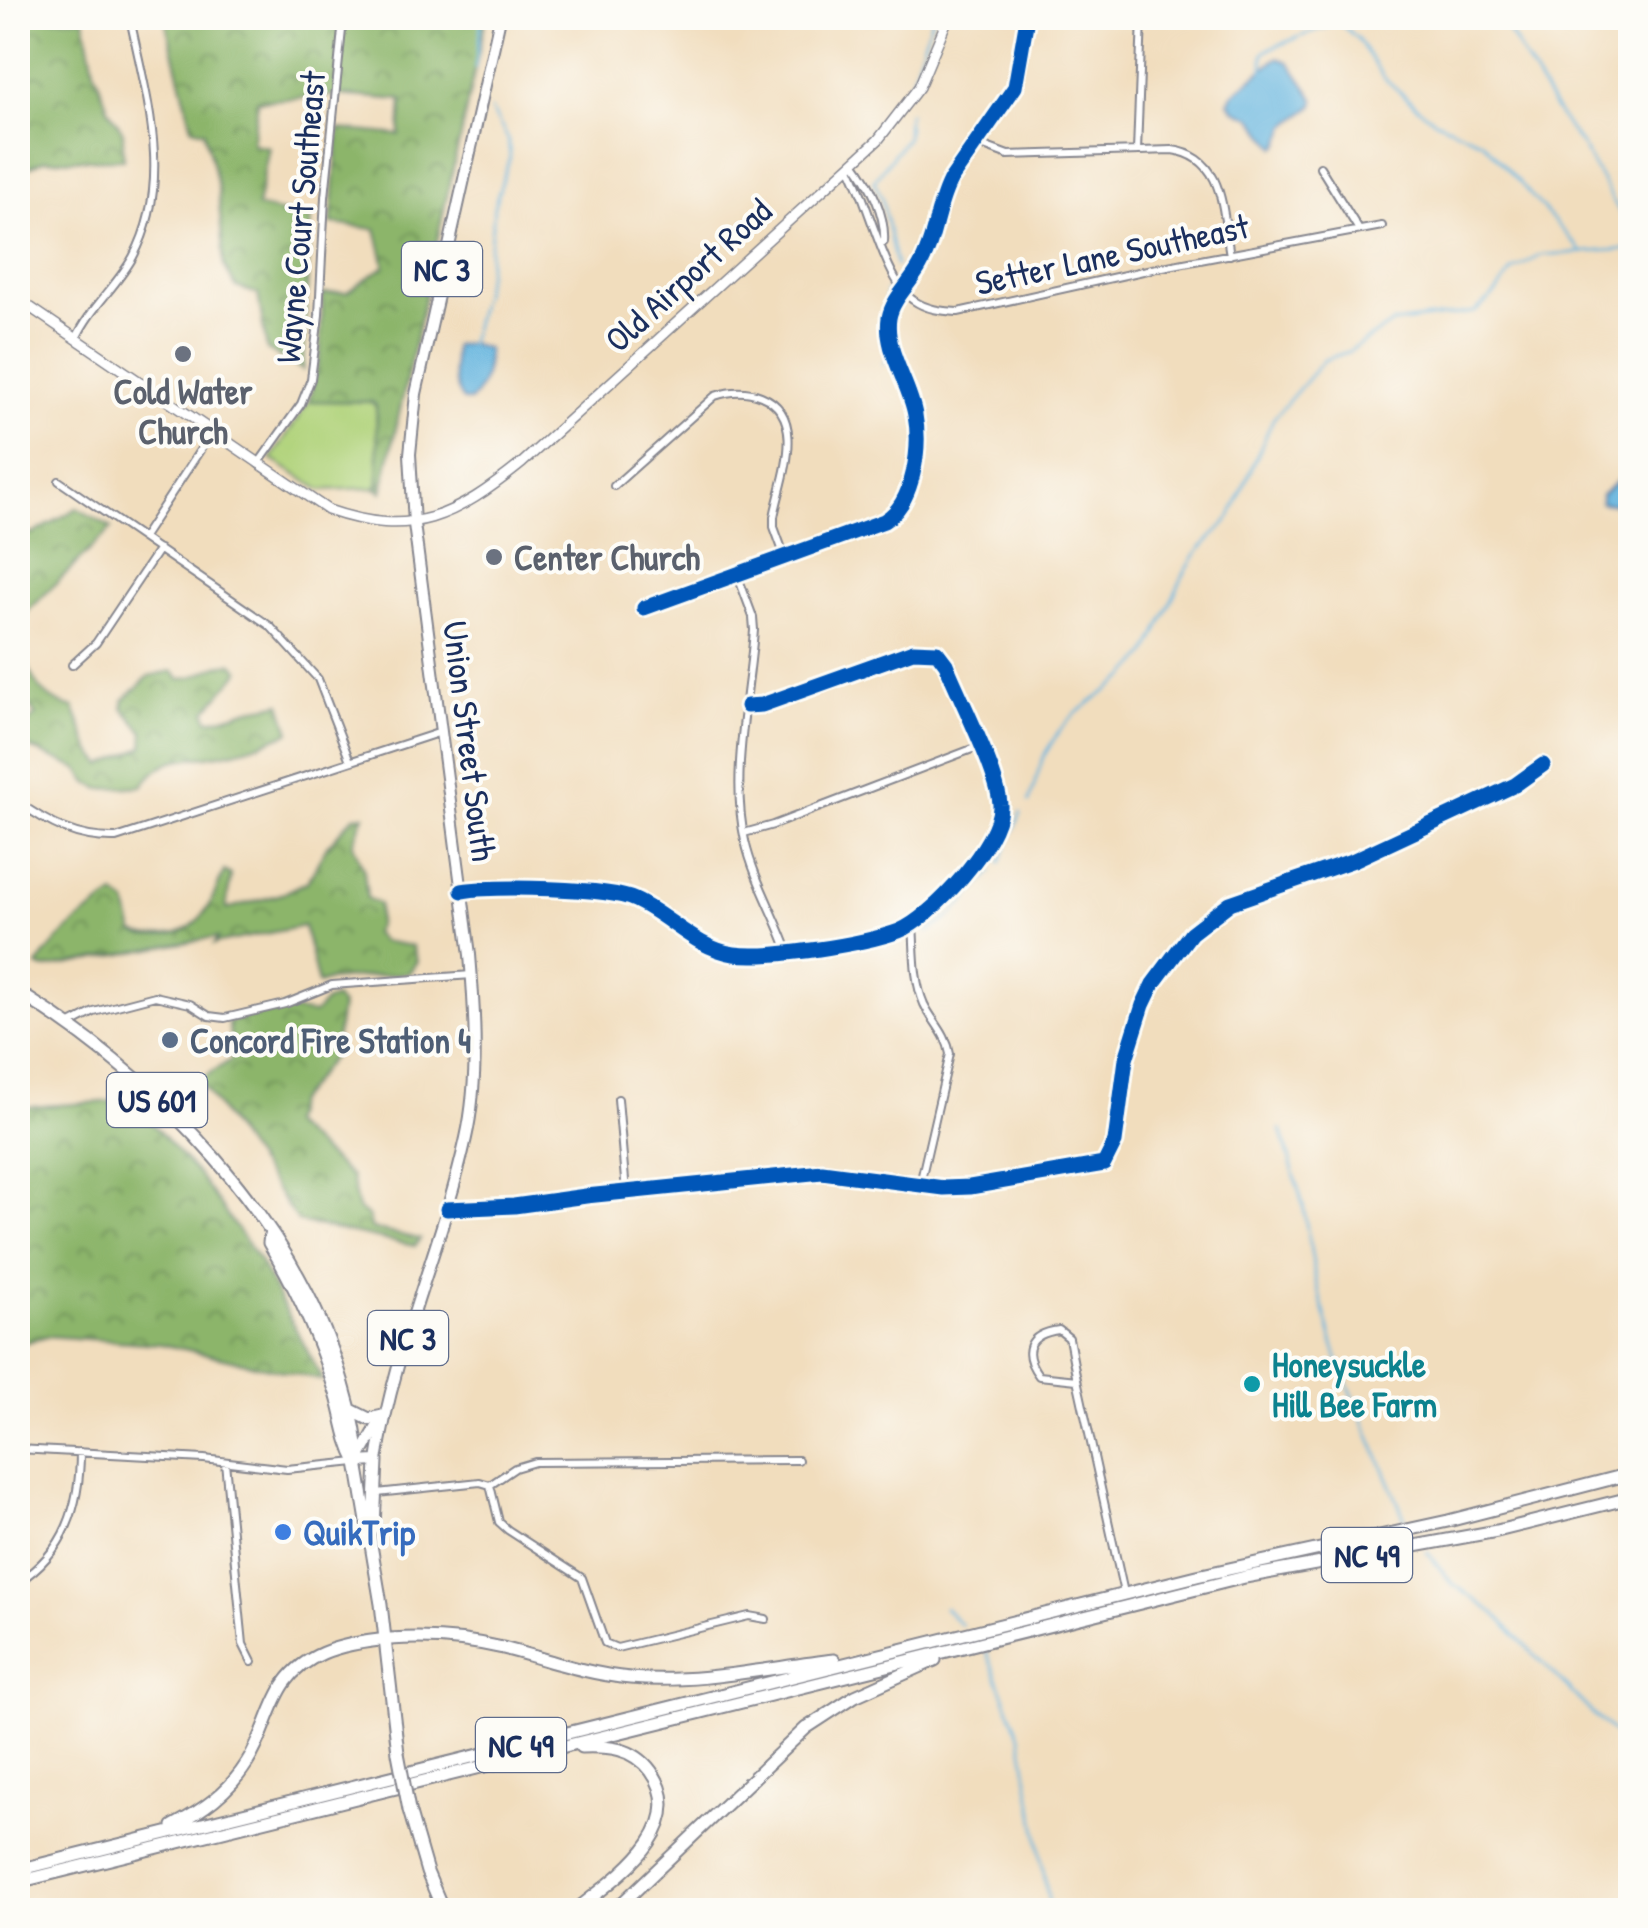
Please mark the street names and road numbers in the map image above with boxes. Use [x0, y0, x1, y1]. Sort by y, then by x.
street label: Wayne Court Southeast [264, 68, 336, 365]
street label: Old Airport Road [595, 188, 781, 362]
street label: Setter Lane Southeast [971, 202, 1254, 306]
road number: NC 3 [402, 242, 482, 296]
street label: Union Street South [432, 618, 508, 864]
road number: US 601 [107, 1073, 207, 1127]
road number: NC 3 [368, 1311, 448, 1365]
road number: NC 49 [1322, 1528, 1412, 1582]
road number: NC 49 [476, 1718, 566, 1772]

